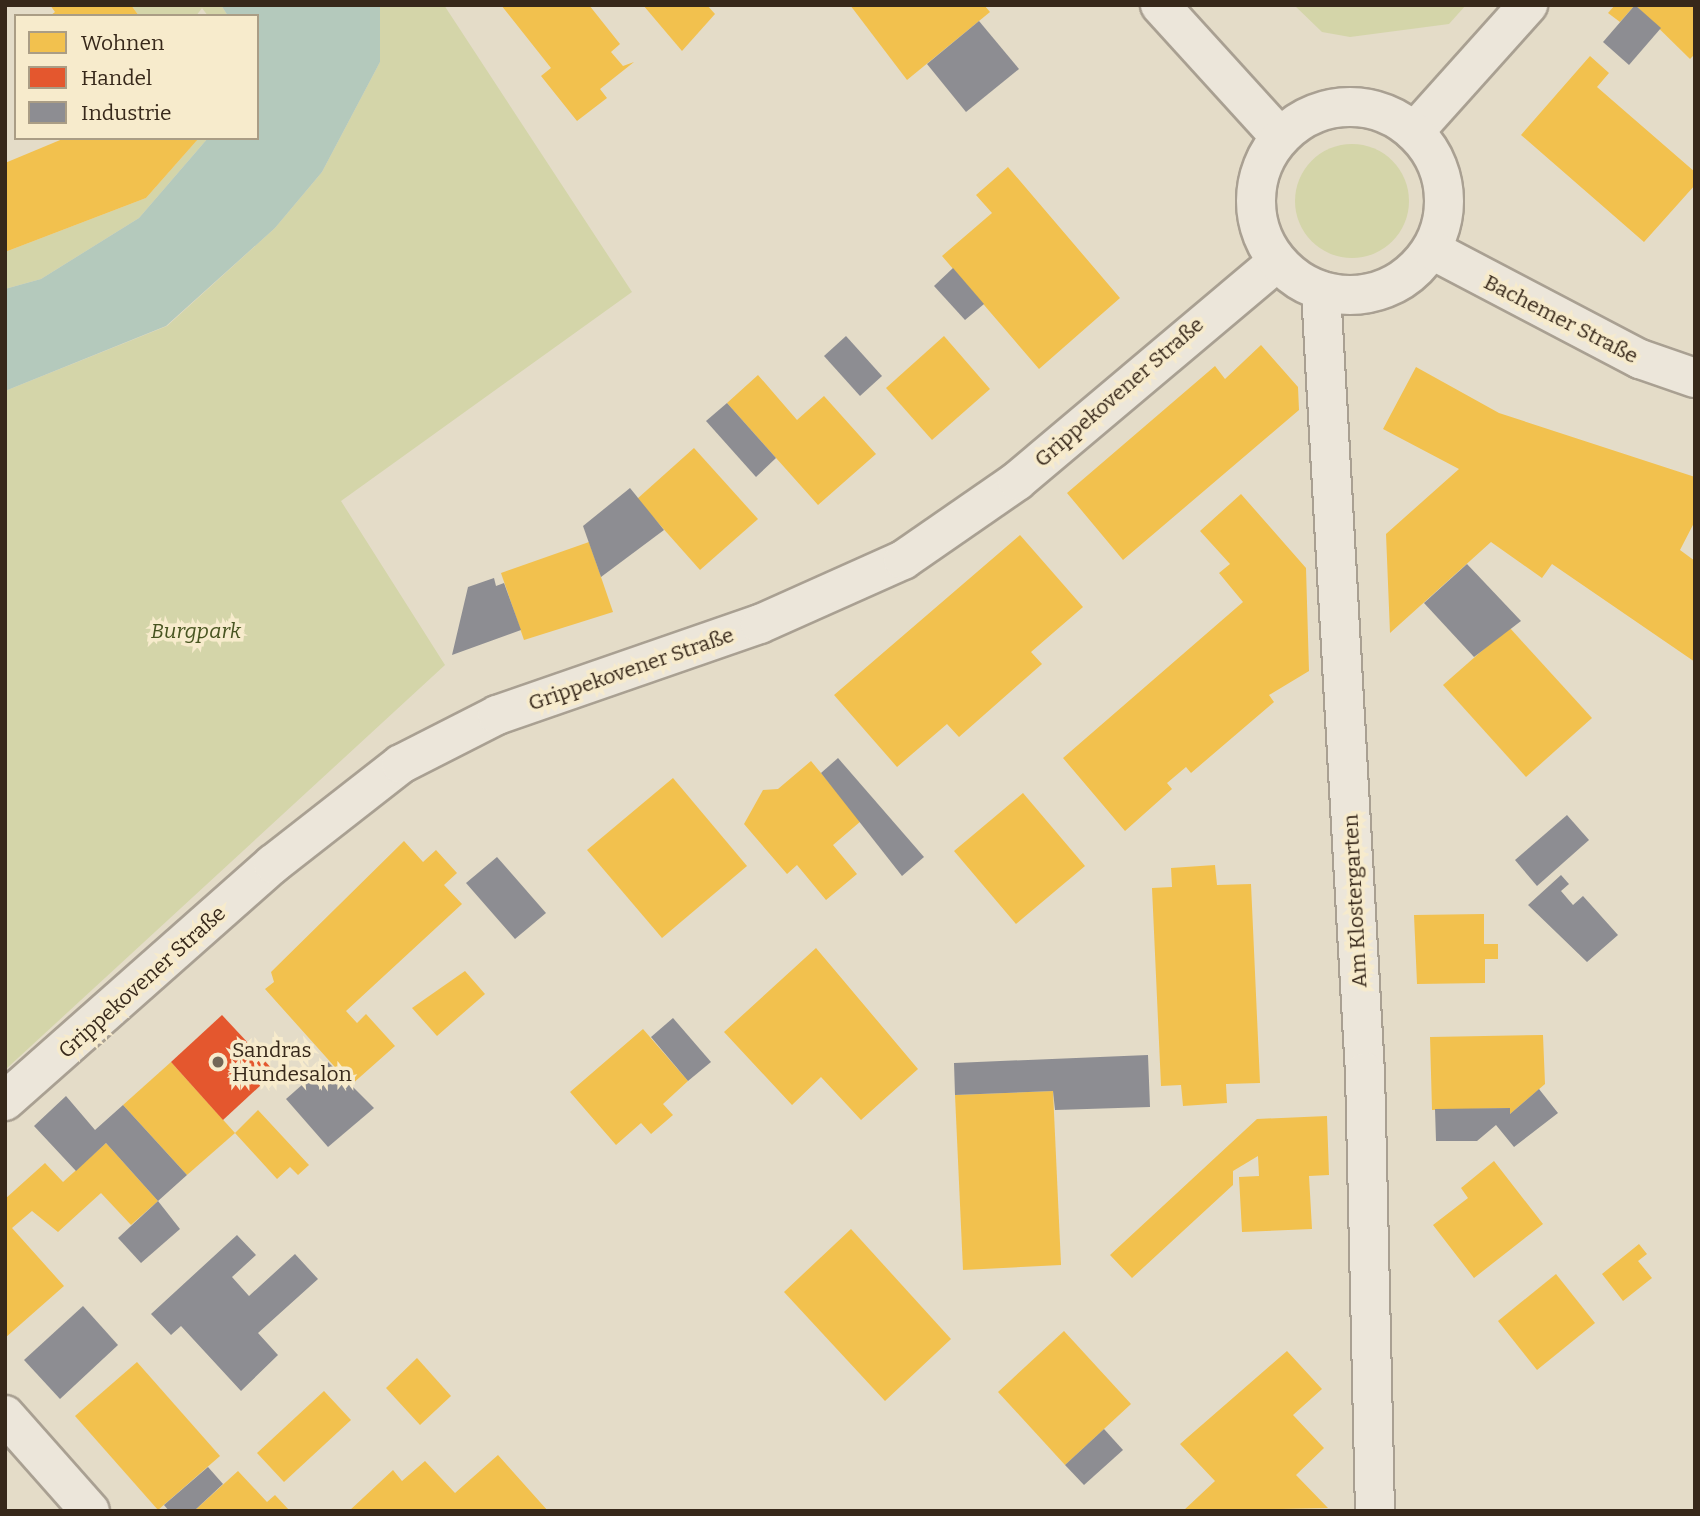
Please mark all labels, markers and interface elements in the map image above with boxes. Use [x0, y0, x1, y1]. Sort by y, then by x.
legend [14, 14, 259, 140]
text: Wohnen [81, 30, 164, 56]
text: Handel [81, 65, 152, 91]
text: Industrie [81, 100, 172, 126]
street label: Bachemer Straße [1480, 269, 1642, 369]
street label: Grippekovener Straße [1029, 312, 1209, 472]
park label: Burgpark [151, 618, 241, 644]
street label: Grippekovener Straße [525, 622, 737, 716]
street label: Am Klostergarten [1338, 814, 1372, 988]
street label: Grippekovener Straße [53, 901, 231, 1063]
place label: Sandras Hundesalon [232, 1037, 352, 1087]
marker: Sandras Hundesalon [210, 1054, 226, 1070]

